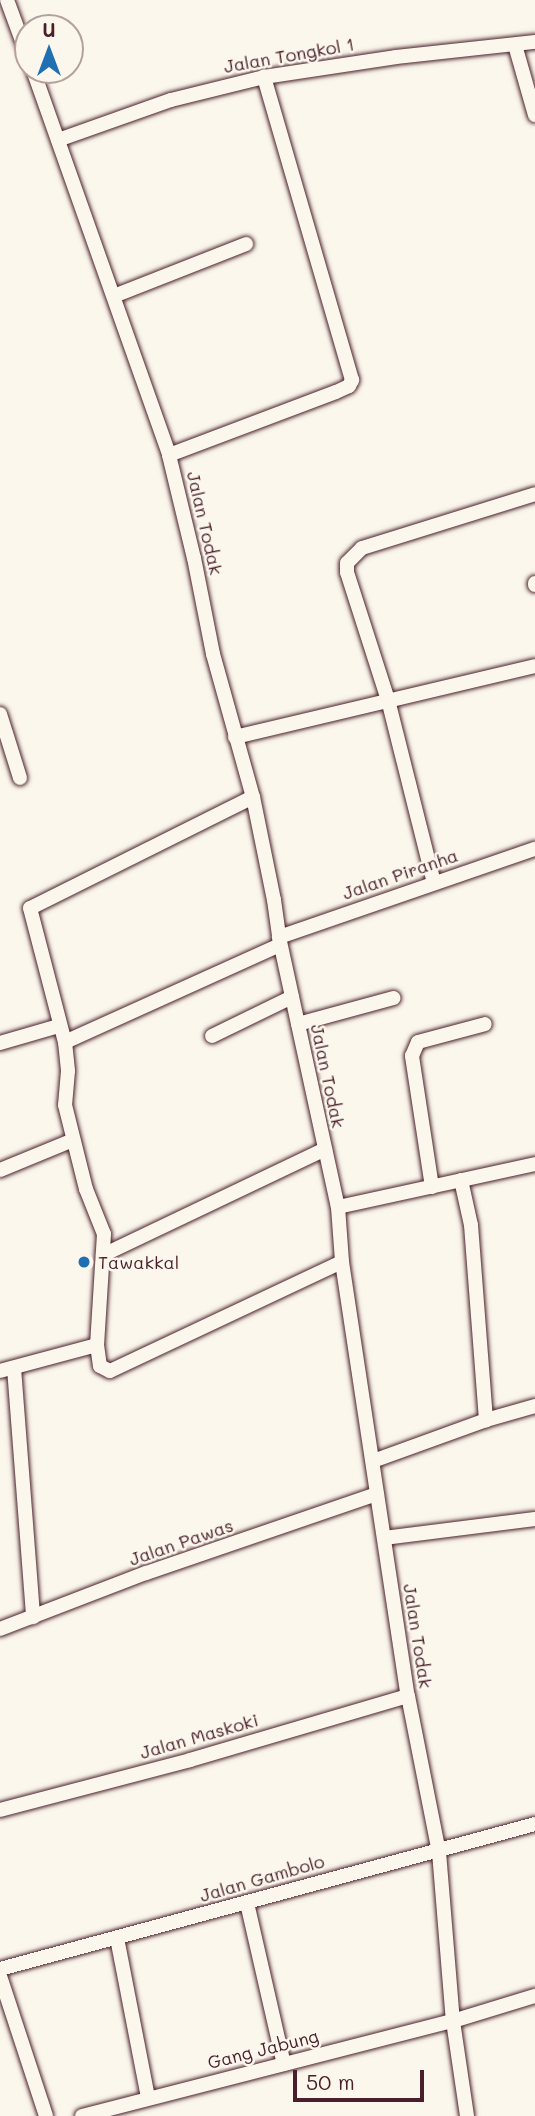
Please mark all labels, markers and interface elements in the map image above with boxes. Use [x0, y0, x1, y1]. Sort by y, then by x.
north arrow [14, 14, 84, 84]
text: U [42, 17, 56, 42]
street label: Jalan Tongkol 1 [222, 33, 356, 77]
street label: Jalan Todak [183, 469, 227, 577]
street label: Jalan Piranha [339, 844, 461, 904]
street label: Jalan Todak [306, 1022, 350, 1130]
place label: Tawakkal [98, 1251, 179, 1273]
marker: Tawakkal [76, 1254, 92, 1270]
street label: Jalan Pawas [126, 1514, 236, 1570]
street label: Jalan Todak [399, 1582, 437, 1690]
street label: Jalan Maskoki [137, 1709, 261, 1763]
street label: Jalan Gambolo [197, 1850, 327, 1906]
street label: Gang Jabung [205, 2025, 321, 2073]
scale bar [297, 2056, 428, 2100]
text: 50 m [306, 2068, 355, 2095]

